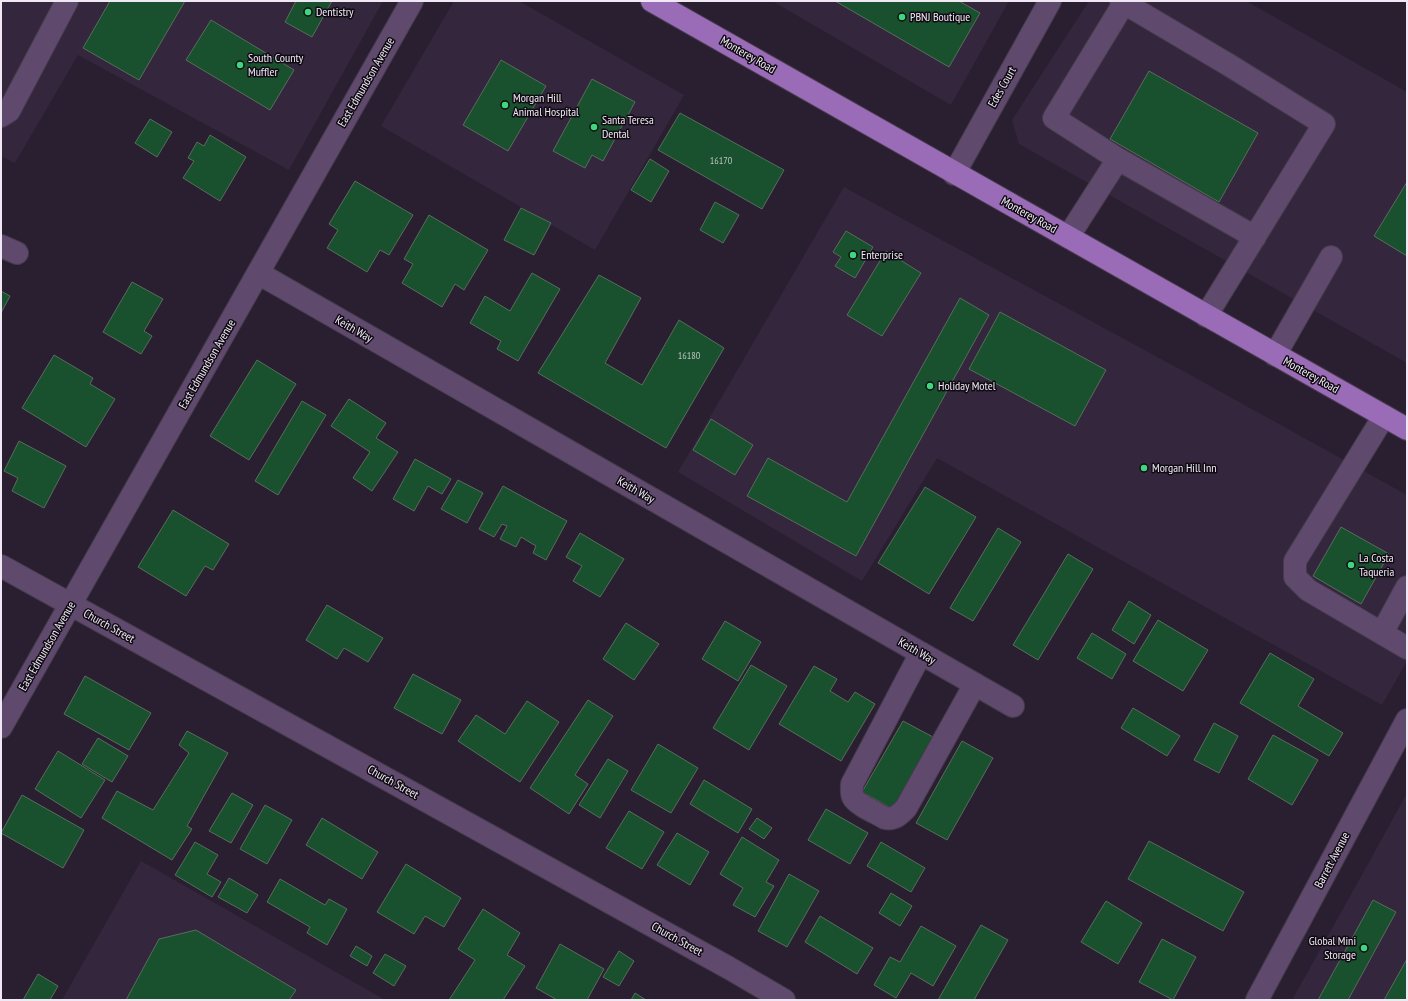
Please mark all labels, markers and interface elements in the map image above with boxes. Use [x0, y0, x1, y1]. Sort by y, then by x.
place label: Dentistry [316, 4, 354, 19]
marker: Dentistry [303, 7, 313, 17]
place label: PBNJ Boutique [910, 9, 970, 24]
marker: PBNJ Boutique [897, 12, 907, 22]
street label: Monterey Road [718, 33, 779, 76]
street label: East Edmundson Avenue [334, 34, 397, 129]
place label: South County Muffler [248, 50, 304, 79]
marker: South County Muffler [235, 60, 245, 70]
street label: Edes Court [984, 63, 1019, 110]
place label: Morgan Hill Animal Hospital [513, 90, 579, 119]
marker: Morgan Hill Animal Hospital [500, 100, 510, 110]
place label: Santa Teresa Dental [602, 112, 654, 141]
marker: Santa Teresa Dental [589, 122, 599, 132]
house number: 16170 [710, 154, 733, 167]
street label: Monterey Road [999, 193, 1060, 236]
place label: Enterprise [861, 247, 903, 262]
marker: Enterprise [848, 250, 858, 260]
street label: Keith Way [333, 312, 376, 346]
street label: East Edmundson Avenue [175, 316, 238, 411]
house number: 16180 [678, 349, 701, 362]
street label: Monterey Road [1281, 353, 1342, 396]
place label: Holiday Motel [938, 378, 996, 393]
marker: Holiday Motel [925, 381, 935, 391]
place label: Morgan Hill Inn [1152, 460, 1216, 475]
marker: Morgan Hill Inn [1139, 463, 1149, 473]
street label: Keith Way [615, 473, 658, 507]
place label: La Costa Taqueria [1359, 550, 1394, 579]
marker: La Costa Taqueria [1346, 560, 1356, 570]
street label: East Edmundson Avenue [15, 598, 78, 693]
street label: Church Street [81, 605, 138, 646]
street label: Keith Way [896, 634, 939, 668]
street label: Church Street [365, 761, 422, 802]
street label: Barrett Avenue [1311, 829, 1353, 890]
street label: Church Street [649, 918, 706, 959]
place label: Global Mini Storage [1309, 933, 1356, 962]
marker: Global Mini Storage [1359, 943, 1369, 953]

